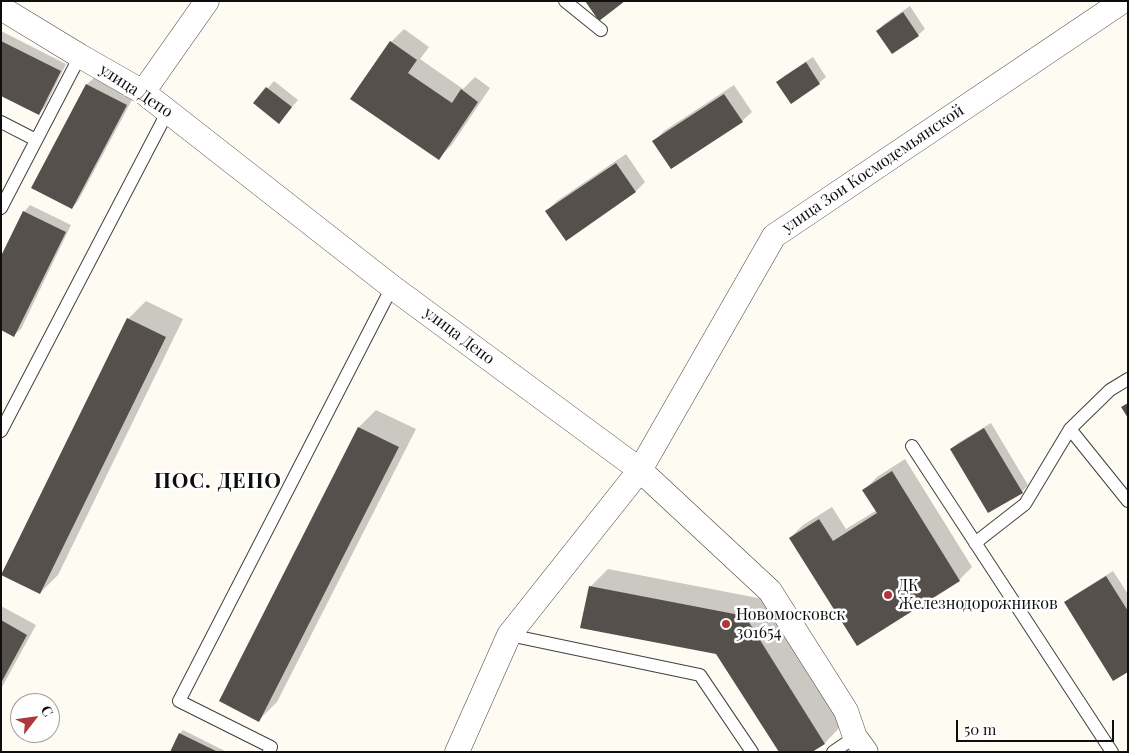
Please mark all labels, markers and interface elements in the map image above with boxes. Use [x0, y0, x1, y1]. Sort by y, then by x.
street label: улица Депо [96, 60, 176, 122]
street label: улица Зои Космодемьянской [778, 101, 968, 237]
street label: улица Депо [420, 303, 498, 369]
district label: ПОС. ДЕПО [153, 468, 283, 494]
place label: ДК Железнодорожников [898, 576, 1058, 614]
marker: ДК Железнодорожников [882, 589, 894, 601]
place label: Новомосковск 301654 [736, 605, 845, 643]
marker: Новомосковск 301654 [720, 618, 732, 630]
north arrow [10, 693, 60, 743]
text: С [37, 702, 58, 720]
scale bar [959, 710, 1116, 742]
text: 50 m [964, 719, 996, 739]

